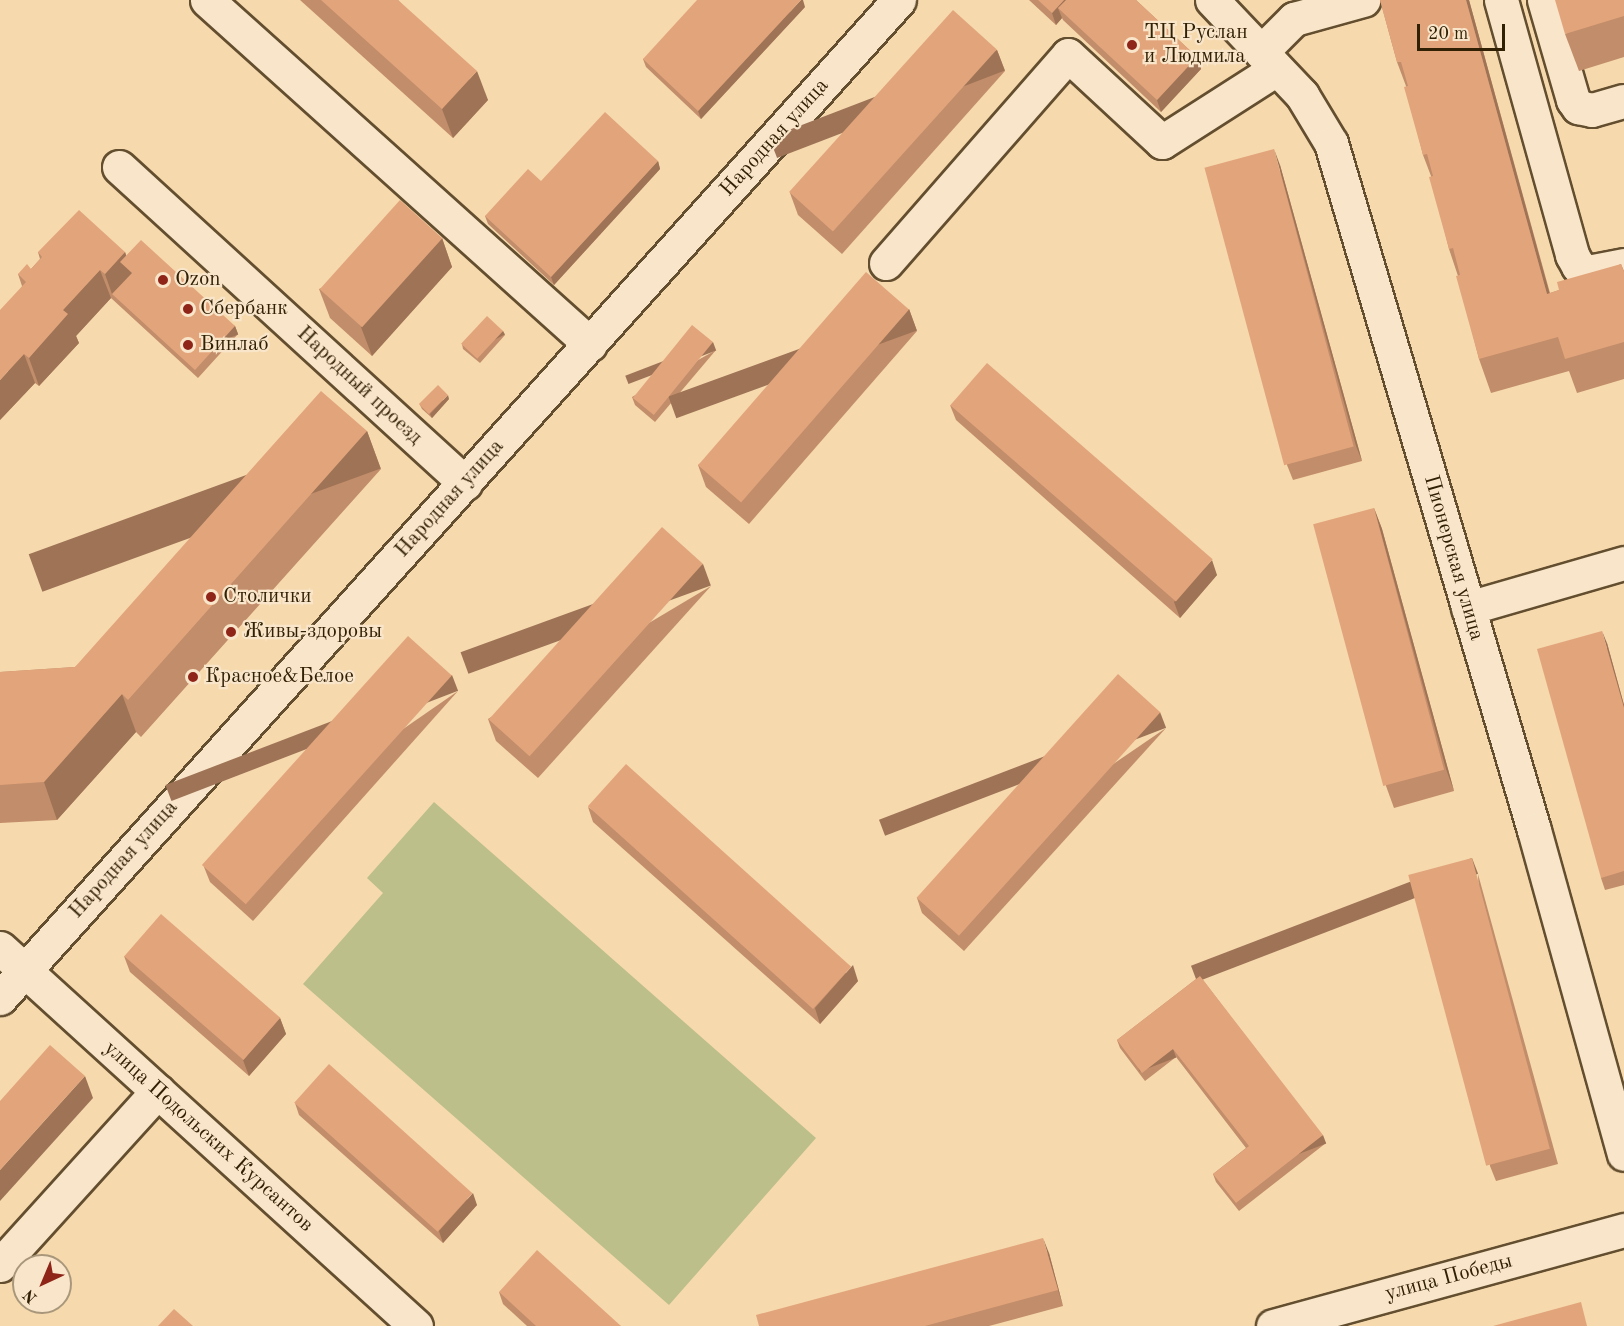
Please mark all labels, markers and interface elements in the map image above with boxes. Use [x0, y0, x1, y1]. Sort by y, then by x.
scale bar [1420, 12, 1508, 50]
place label: ТЦ Руслан и Людмила [1144, 20, 1248, 70]
text: 20 m [1428, 25, 1468, 43]
marker: ТЦ Руслан и Людмила [1125, 38, 1139, 52]
street label: Народная улица [715, 74, 835, 202]
place label: Ozon [175, 267, 221, 293]
marker: Ozon [156, 273, 170, 287]
place label: Сбербанк [200, 296, 288, 322]
marker: Сбербанк [181, 302, 195, 316]
street label: Народный проезд [291, 321, 427, 451]
place label: Винлаб [200, 332, 269, 358]
marker: Винлаб [181, 338, 195, 352]
street label: Народная улица [390, 435, 510, 563]
street label: Пионерская улица [1417, 472, 1489, 644]
place label: Столички [223, 584, 312, 610]
marker: Столички [204, 590, 218, 604]
place label: Живы-здоровы [243, 619, 382, 645]
marker: Живы-здоровы [224, 625, 238, 639]
place label: Красное&Белое [205, 664, 354, 690]
marker: Красное&Белое [186, 670, 200, 684]
street label: Народная улица [64, 796, 184, 924]
street label: улица Подольских Курсантов [98, 1036, 318, 1238]
street label: улица Победы [1383, 1249, 1515, 1307]
north arrow [12, 1254, 72, 1314]
text: N [21, 1286, 41, 1306]

